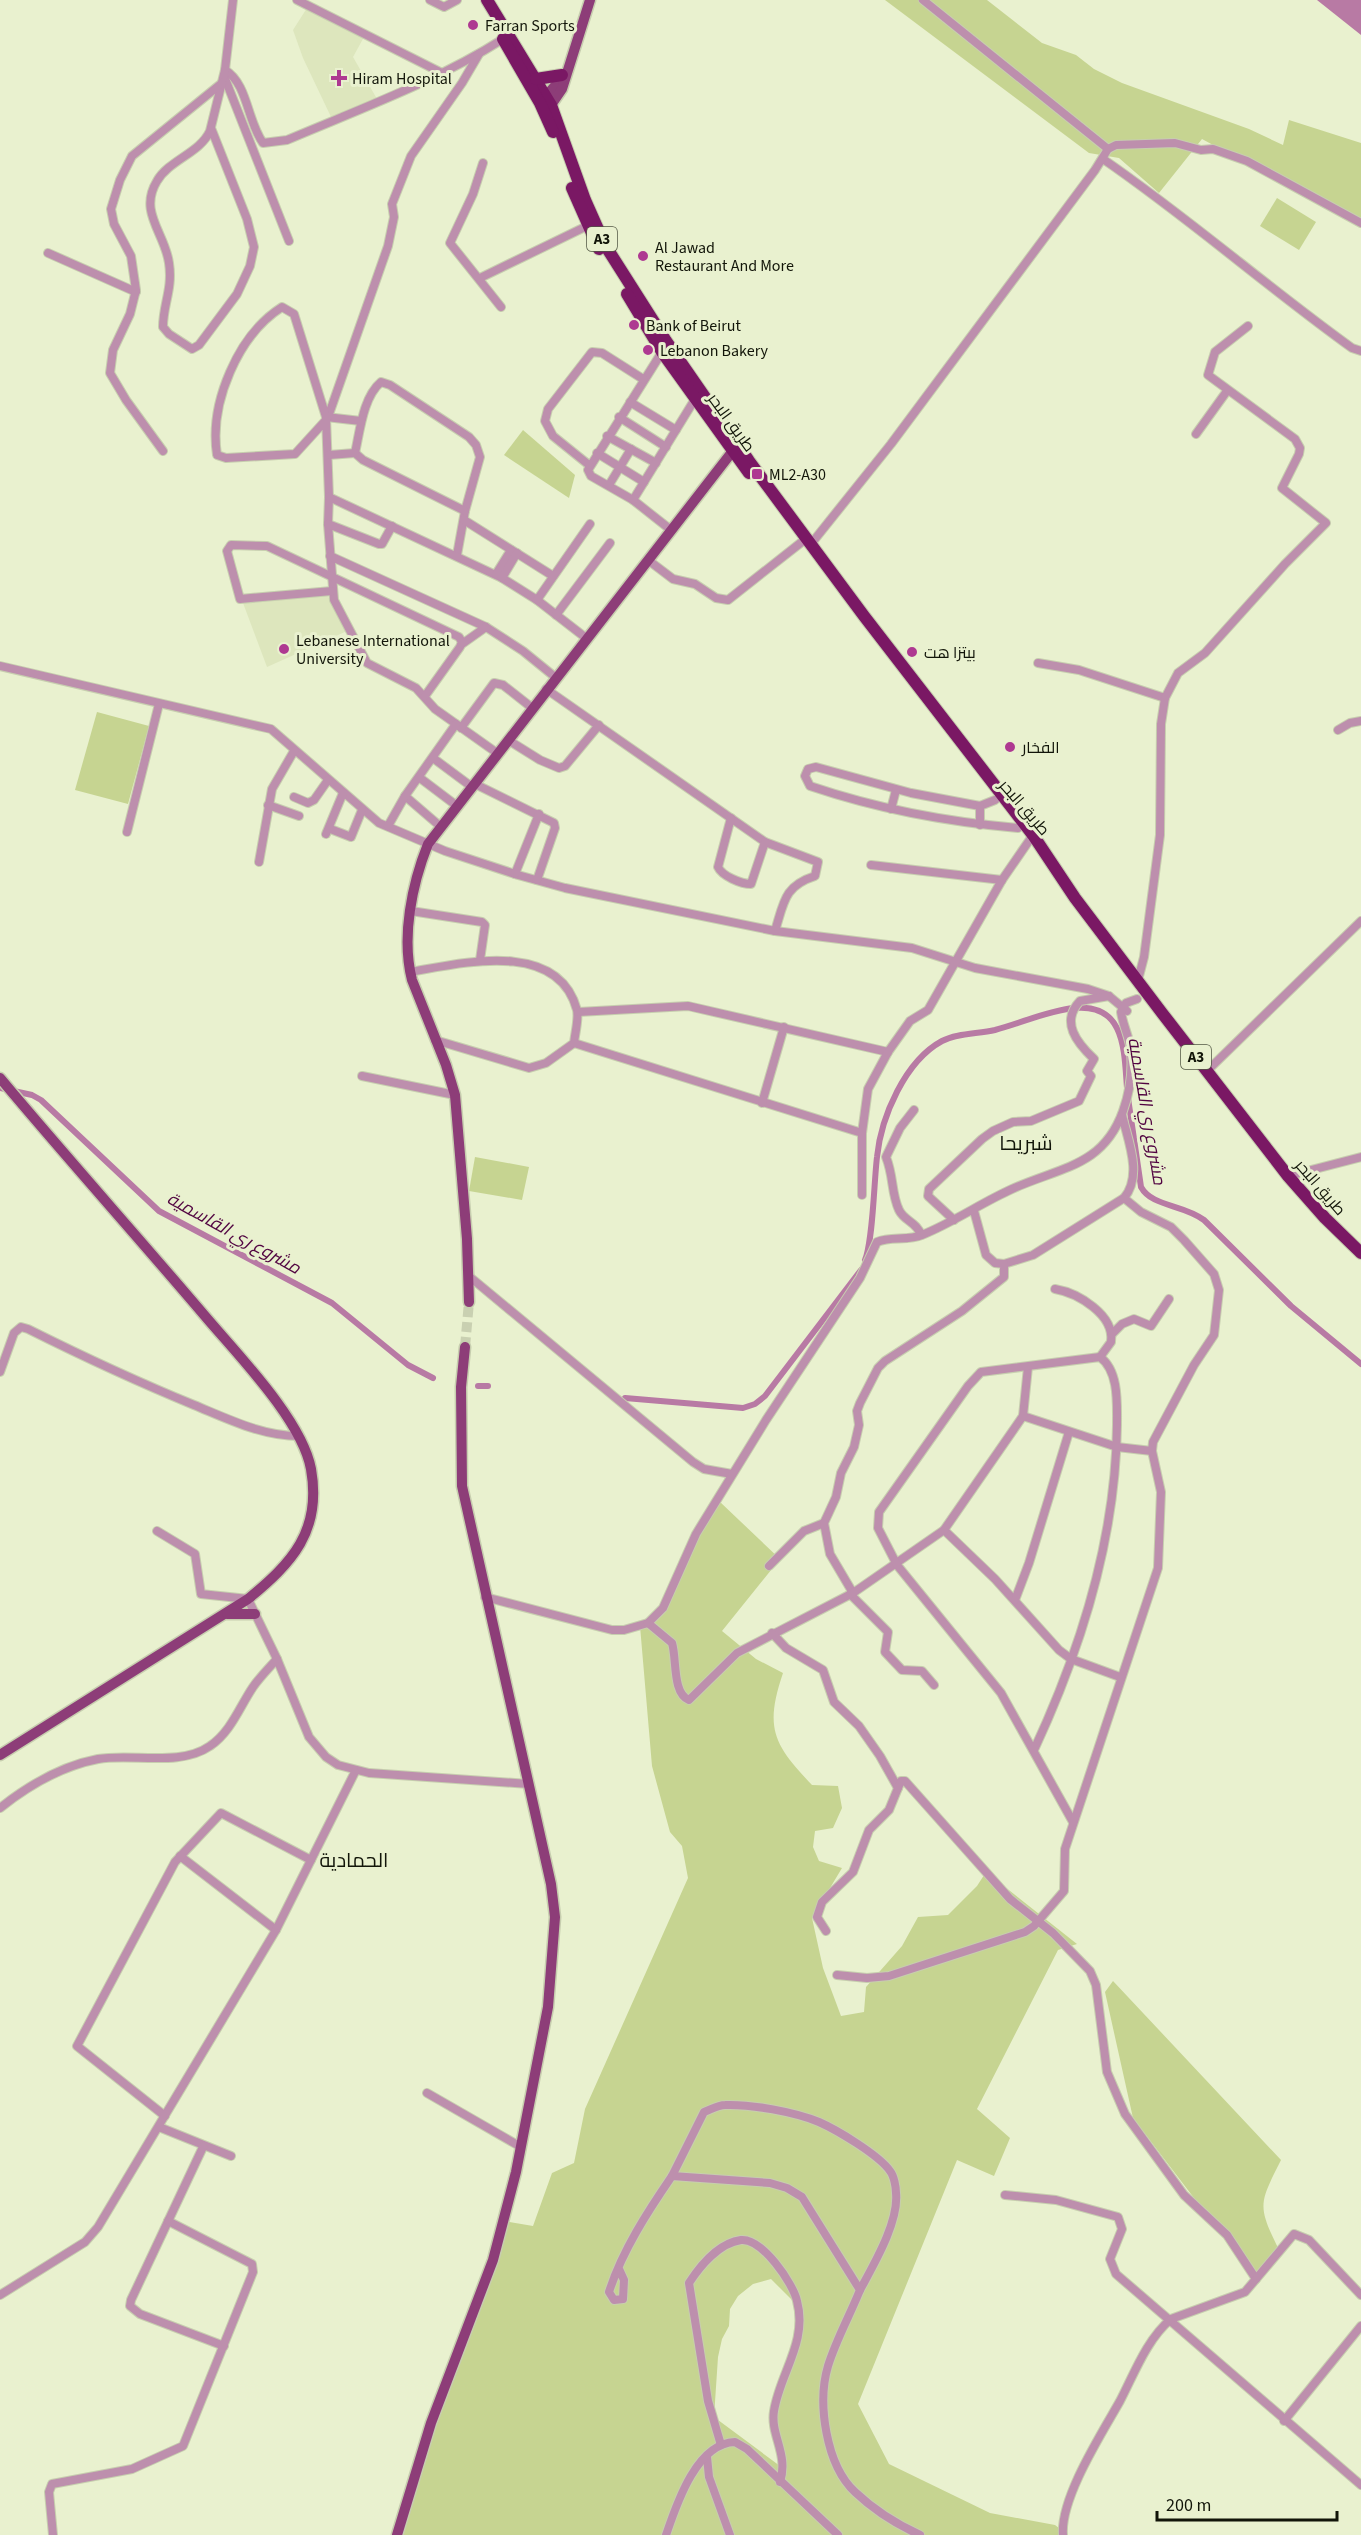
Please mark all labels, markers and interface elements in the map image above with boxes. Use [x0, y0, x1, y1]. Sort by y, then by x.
place label: Farran Sports [485, 15, 575, 37]
marker: Farran Sports [466, 18, 480, 32]
place label: Hiram Hospital [352, 68, 452, 90]
marker: Hiram Hospital [330, 69, 348, 87]
road number: A3 [587, 227, 617, 251]
place label: Al Jawad Restaurant And More [655, 237, 794, 277]
marker: Al Jawad Restaurant And More [636, 249, 650, 263]
place label: Bank of Beirut [646, 315, 741, 337]
marker: Bank of Beirut [627, 318, 641, 332]
place label: Lebanon Bakery [660, 340, 769, 362]
marker: Lebanon Bakery [641, 343, 655, 357]
street label: طريق البحر [702, 388, 760, 456]
place label: ML2-A30 [769, 464, 826, 486]
marker: ML2-A30 [750, 467, 764, 481]
place label: Lebanese International University [296, 630, 450, 670]
marker: Lebanese International University [277, 642, 291, 656]
place label: بيتزا هت [924, 642, 976, 664]
marker: بيتزا هت [905, 645, 919, 659]
place label: الفخار [1021, 737, 1060, 759]
marker: الفخار [1003, 740, 1017, 754]
street label: طريق البحر [993, 774, 1055, 840]
water label: مشروع ري القاسمية [1120, 1035, 1172, 1187]
road number: A3 [1181, 1045, 1211, 1069]
district label: شبريحا [999, 1130, 1053, 1158]
street label: طريق البحر [1289, 1154, 1351, 1220]
water label: مشروع ري القاسمية [162, 1186, 305, 1282]
district label: الحمادية [320, 1847, 388, 1875]
scale bar [1157, 2484, 1337, 2522]
text: 200 m [1166, 2493, 1211, 2518]

